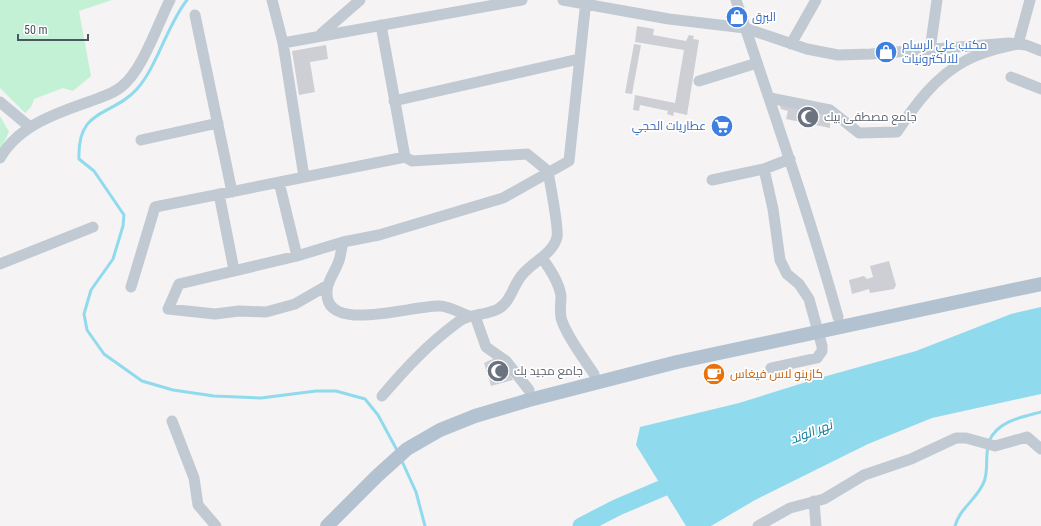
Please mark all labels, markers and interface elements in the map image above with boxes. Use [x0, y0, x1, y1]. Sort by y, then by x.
shop icon: البرق [724, 4, 750, 30]
place label: البرق [752, 10, 776, 24]
scale bar [18, 16, 88, 42]
text: 50 m [24, 23, 48, 37]
place label: مكتب علي الرسام للالكترونيات [902, 38, 987, 66]
shop icon: مكتب علي الرسام للالكترونيات [873, 39, 899, 65]
mosque icon: جامع مصطفى بيك [795, 104, 821, 130]
place label: جامع مصطفى بيك [824, 110, 917, 125]
supermarket icon: عطاريات الحجي [709, 113, 735, 139]
place label: عطاريات الحجي [632, 119, 706, 136]
mosque icon: جامع مجيد بك [485, 358, 511, 384]
cafe icon: كازينو لاس فيغاس [701, 361, 727, 387]
place label: جامع مجيد بك [514, 364, 583, 379]
place label: كازينو لاس فيغاس [730, 367, 823, 381]
water label: نهر الوند [788, 417, 836, 448]

